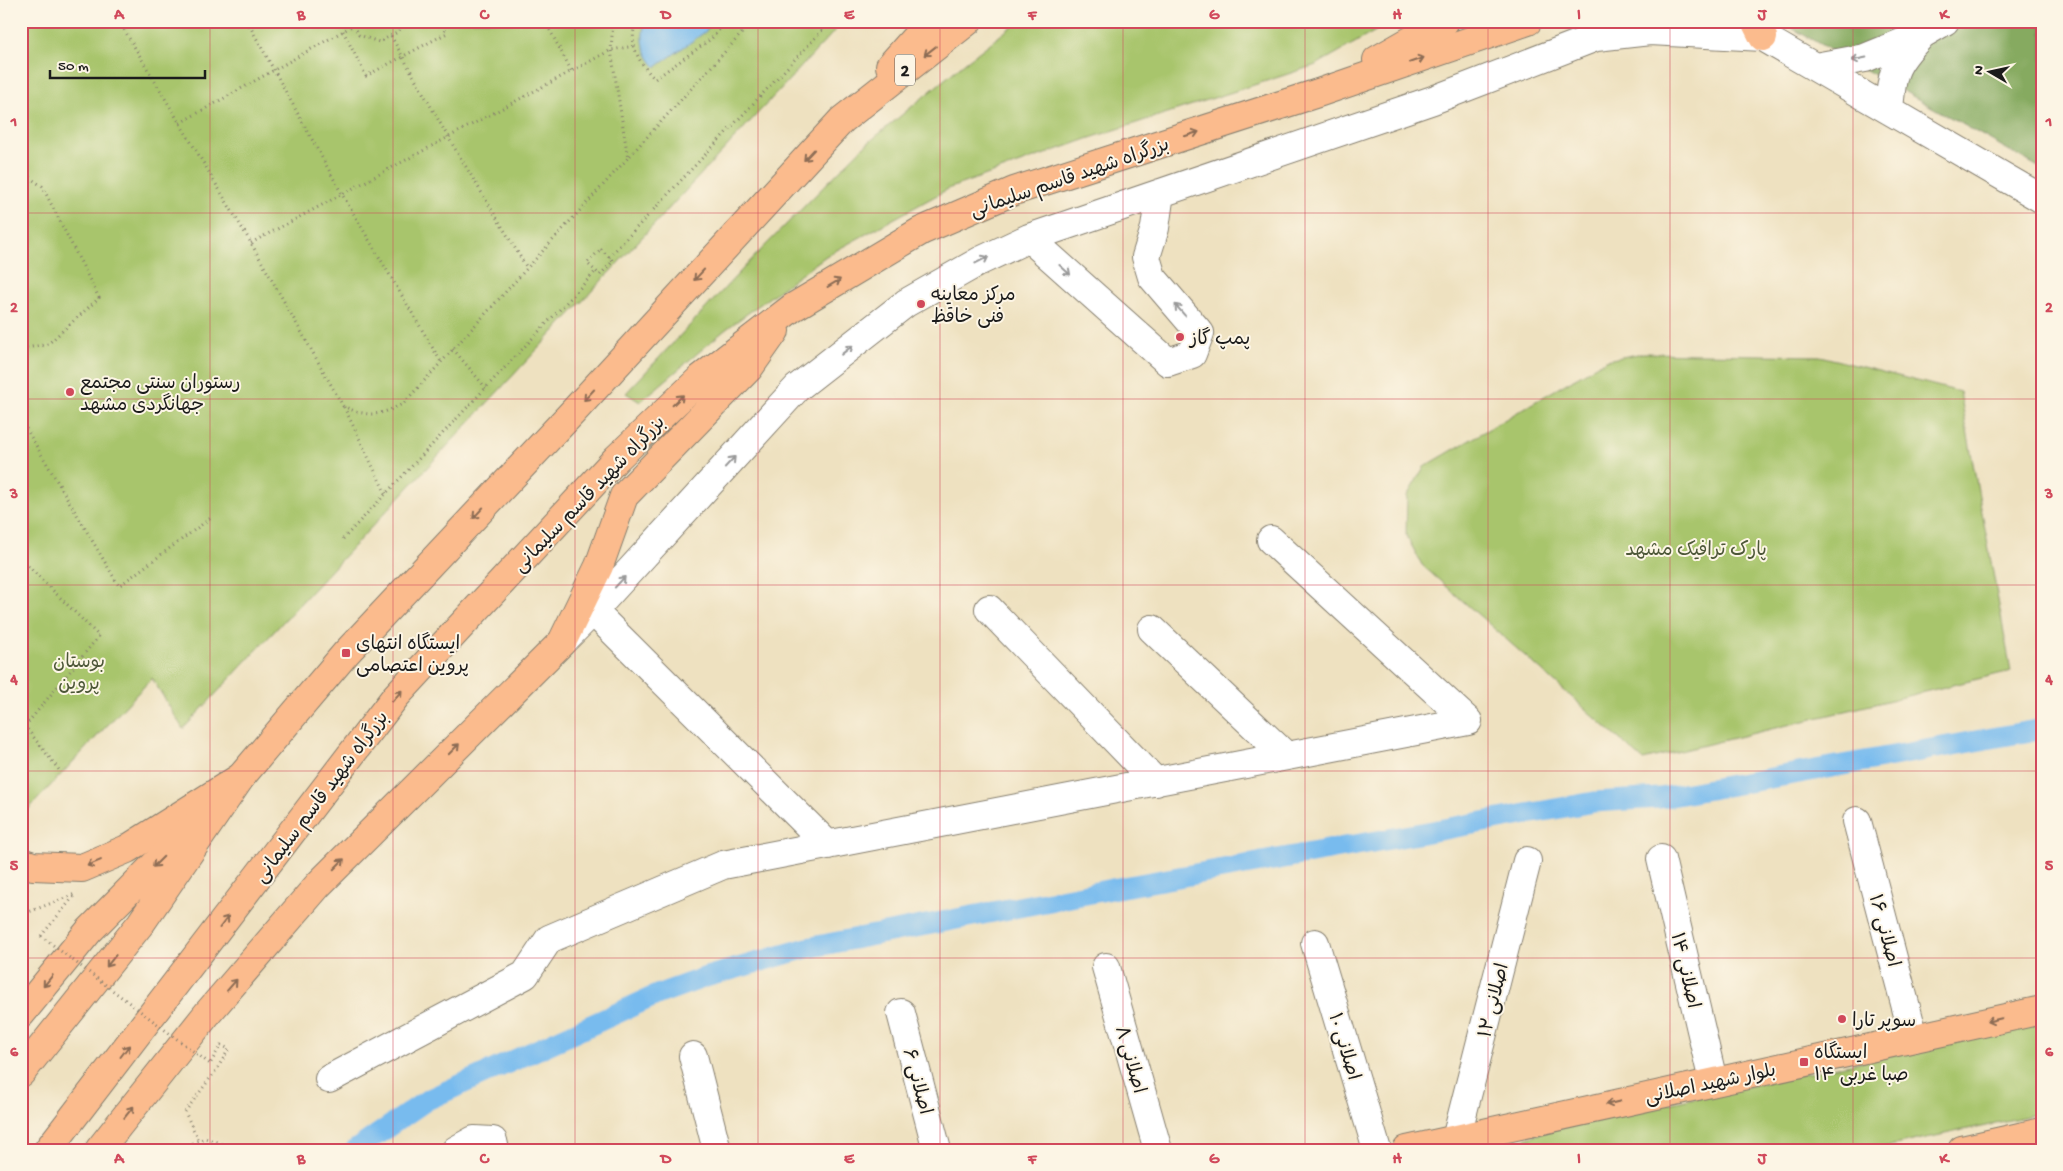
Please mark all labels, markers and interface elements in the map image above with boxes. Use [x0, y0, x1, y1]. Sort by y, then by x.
text: A [113, 7, 125, 26]
text: B [296, 7, 306, 26]
text: C [479, 7, 490, 26]
text: D [659, 7, 672, 26]
text: E [844, 7, 855, 26]
text: F [1027, 7, 1038, 26]
text: G [1209, 7, 1220, 26]
text: H [1392, 7, 1402, 26]
text: I [1577, 7, 1581, 26]
text: J [1757, 7, 1768, 26]
text: K [1939, 7, 1951, 26]
one-way arrow [924, 46, 937, 57]
scale bar [50, 48, 205, 80]
north arrow [1966, 48, 2016, 98]
road number: 2 [895, 54, 915, 86]
one-way arrow [1409, 54, 1425, 64]
one-way arrow [1852, 55, 1868, 64]
text: 50 m [58, 58, 89, 76]
text: N [1971, 65, 1989, 76]
text: 1 [10, 114, 17, 133]
text: 1 [2045, 114, 2052, 133]
one-way arrow [1184, 128, 1200, 138]
street label: بزرگراه شهید قاسم سلیمانی [967, 132, 1173, 224]
one-way arrow [803, 149, 815, 162]
one-way arrow [974, 255, 989, 265]
one-way arrow [1059, 265, 1072, 276]
one-way arrow [693, 269, 705, 282]
one-way arrow [826, 277, 840, 287]
place label: مرکز معاینه فنی خاقظ [931, 285, 1016, 330]
marker: مرکز معاینه فنی خاقظ [915, 298, 927, 310]
text: 2 [10, 300, 18, 319]
text: 2 [2045, 300, 2053, 319]
one-way arrow [1175, 304, 1186, 317]
place label: پمپ گاز [1188, 327, 1250, 352]
marker: پمپ گاز [1174, 331, 1186, 343]
one-way arrow [840, 344, 853, 355]
place label: رستوران سنتی مجتمع جهانگردی مشهد [80, 373, 240, 418]
marker: رستوران سنتی مجتمع جهانگردی مشهد [64, 386, 76, 398]
one-way arrow [583, 388, 595, 401]
one-way arrow [671, 395, 683, 407]
street label: بزرگراه شهید قاسم سلیمانی [508, 411, 671, 579]
one-way arrow [724, 456, 736, 468]
text: 3 [9, 486, 18, 505]
text: 3 [2044, 486, 2053, 505]
one-way arrow [472, 507, 484, 520]
park label: پارک ترافیک مشهد [1625, 540, 1767, 563]
one-way arrow [614, 575, 626, 588]
place label: ایستگاه انتهای پروین اعتصامی [356, 632, 469, 679]
marker: ایستگاه انتهای پروین اعتصامی [340, 647, 352, 659]
park label: بوستان پروین [53, 652, 105, 697]
text: 4 [9, 672, 18, 691]
text: 4 [2044, 672, 2053, 691]
one-way arrow [391, 689, 403, 702]
street label: بزرگراه شهید قاسم سلیمانی [249, 706, 395, 889]
one-way arrow [448, 743, 461, 755]
one-way arrow [152, 855, 164, 868]
text: 5 [10, 858, 19, 877]
one-way arrow [333, 858, 346, 870]
text: 5 [2045, 858, 2054, 877]
one-way arrow [86, 859, 102, 868]
street label: اصلانی ۱۶ [1862, 892, 1903, 970]
one-way arrow [218, 916, 229, 929]
street label: اصلانی ۱۴ [1664, 931, 1703, 1011]
one-way arrow [105, 954, 116, 967]
street label: اصلانی ۱۲ [1475, 961, 1516, 1040]
one-way arrow [43, 974, 54, 987]
one-way arrow [226, 979, 238, 992]
street label: اصلانی ۱۰ [1322, 1011, 1364, 1083]
place label: سوپر تارا [1852, 1011, 1916, 1034]
marker: سوپر تارا [1836, 1013, 1848, 1025]
one-way arrow [1987, 1016, 2003, 1025]
street label: اصلانی ۸ [1108, 1024, 1149, 1096]
place label: ایستگاه صبا غربی ۱۴ [1814, 1041, 1909, 1088]
text: 6 [10, 1044, 19, 1063]
one-way arrow [120, 1044, 130, 1058]
text: 6 [2045, 1044, 2054, 1063]
street label: اصلانی ۶ [896, 1046, 935, 1117]
marker: ایستگاه صبا غربی ۱۴ [1798, 1056, 1810, 1068]
street label: بلوار شهید اصلانی [1643, 1060, 1778, 1111]
one-way arrow [1606, 1099, 1622, 1108]
one-way arrow [124, 1105, 135, 1118]
text: A [113, 1151, 125, 1170]
text: B [296, 1151, 306, 1170]
text: C [479, 1151, 490, 1170]
text: D [659, 1151, 672, 1170]
text: E [844, 1151, 855, 1170]
text: F [1027, 1151, 1038, 1170]
text: G [1209, 1151, 1220, 1170]
text: H [1392, 1151, 1402, 1170]
text: I [1577, 1151, 1581, 1170]
text: J [1757, 1151, 1768, 1170]
text: K [1939, 1151, 1951, 1170]

